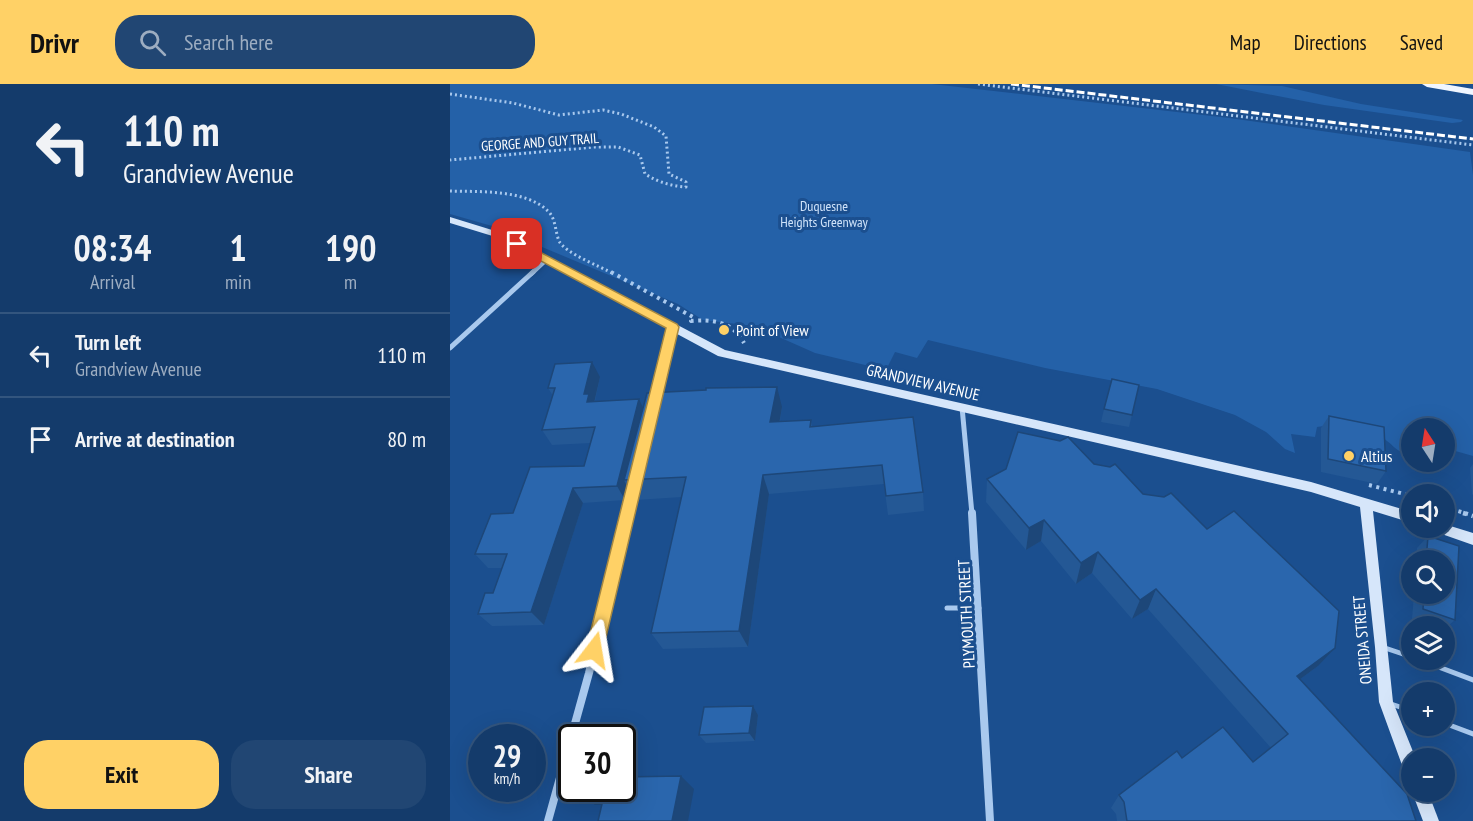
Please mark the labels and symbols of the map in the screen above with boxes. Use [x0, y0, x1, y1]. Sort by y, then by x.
street label: GEORGE AND GUY TRAIL [480, 129, 600, 155]
park label: Duquesne Heights Greenway [780, 197, 868, 231]
pin [491, 218, 542, 269]
place label: Point of View [736, 320, 809, 340]
marker: Point of View [717, 323, 731, 337]
street label: GRANDVIEW AVENUE [864, 359, 982, 405]
north arrow [1401, 418, 1455, 472]
place label: Altius [1361, 446, 1393, 466]
marker: Altius [1342, 449, 1356, 463]
street label: PLYMOUTH STREET [953, 559, 979, 669]
street label: ONEIDA STREET [1348, 595, 1376, 685]
position arrow [562, 618, 626, 682]
speed limit sign: 30 [558, 724, 636, 802]

